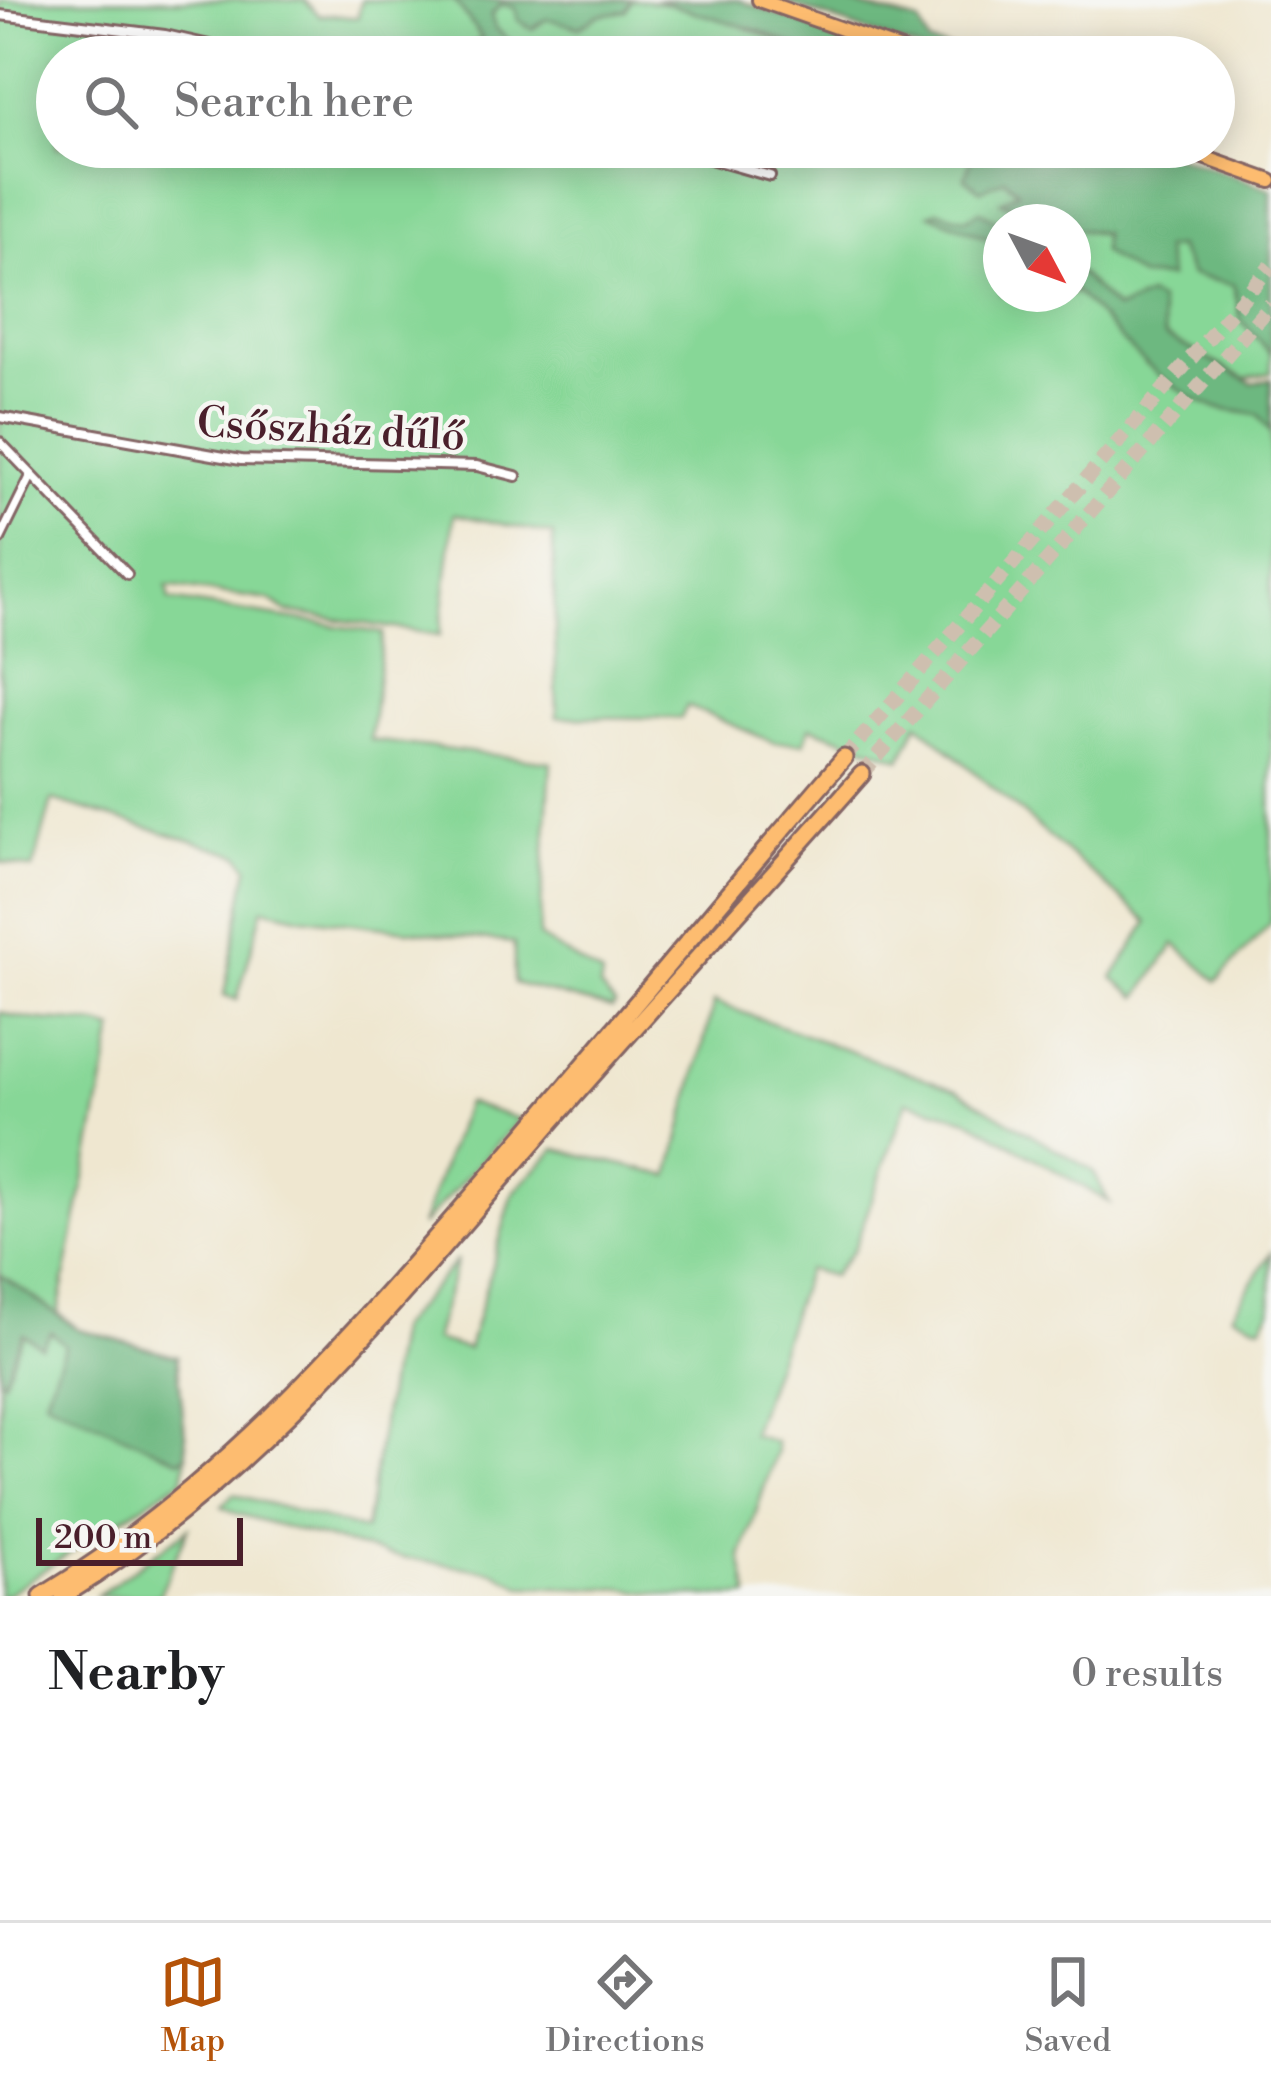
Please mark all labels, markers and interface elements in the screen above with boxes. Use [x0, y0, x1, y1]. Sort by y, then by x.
search box [36, 36, 1235, 168]
icon: search [78, 69, 144, 135]
text: Search here [174, 74, 414, 131]
north arrow [983, 204, 1091, 312]
street label: Csőszház dűlő [195, 397, 466, 464]
scale bar [36, 1512, 243, 1565]
text: 200 m [54, 1518, 152, 1559]
text: Nearby [48, 1642, 224, 1706]
text: 0 results [1071, 1650, 1223, 1699]
tab: Map [160, 1949, 226, 2062]
tab: Directions [546, 1949, 705, 2062]
tab: Saved [1024, 1949, 1111, 2062]

